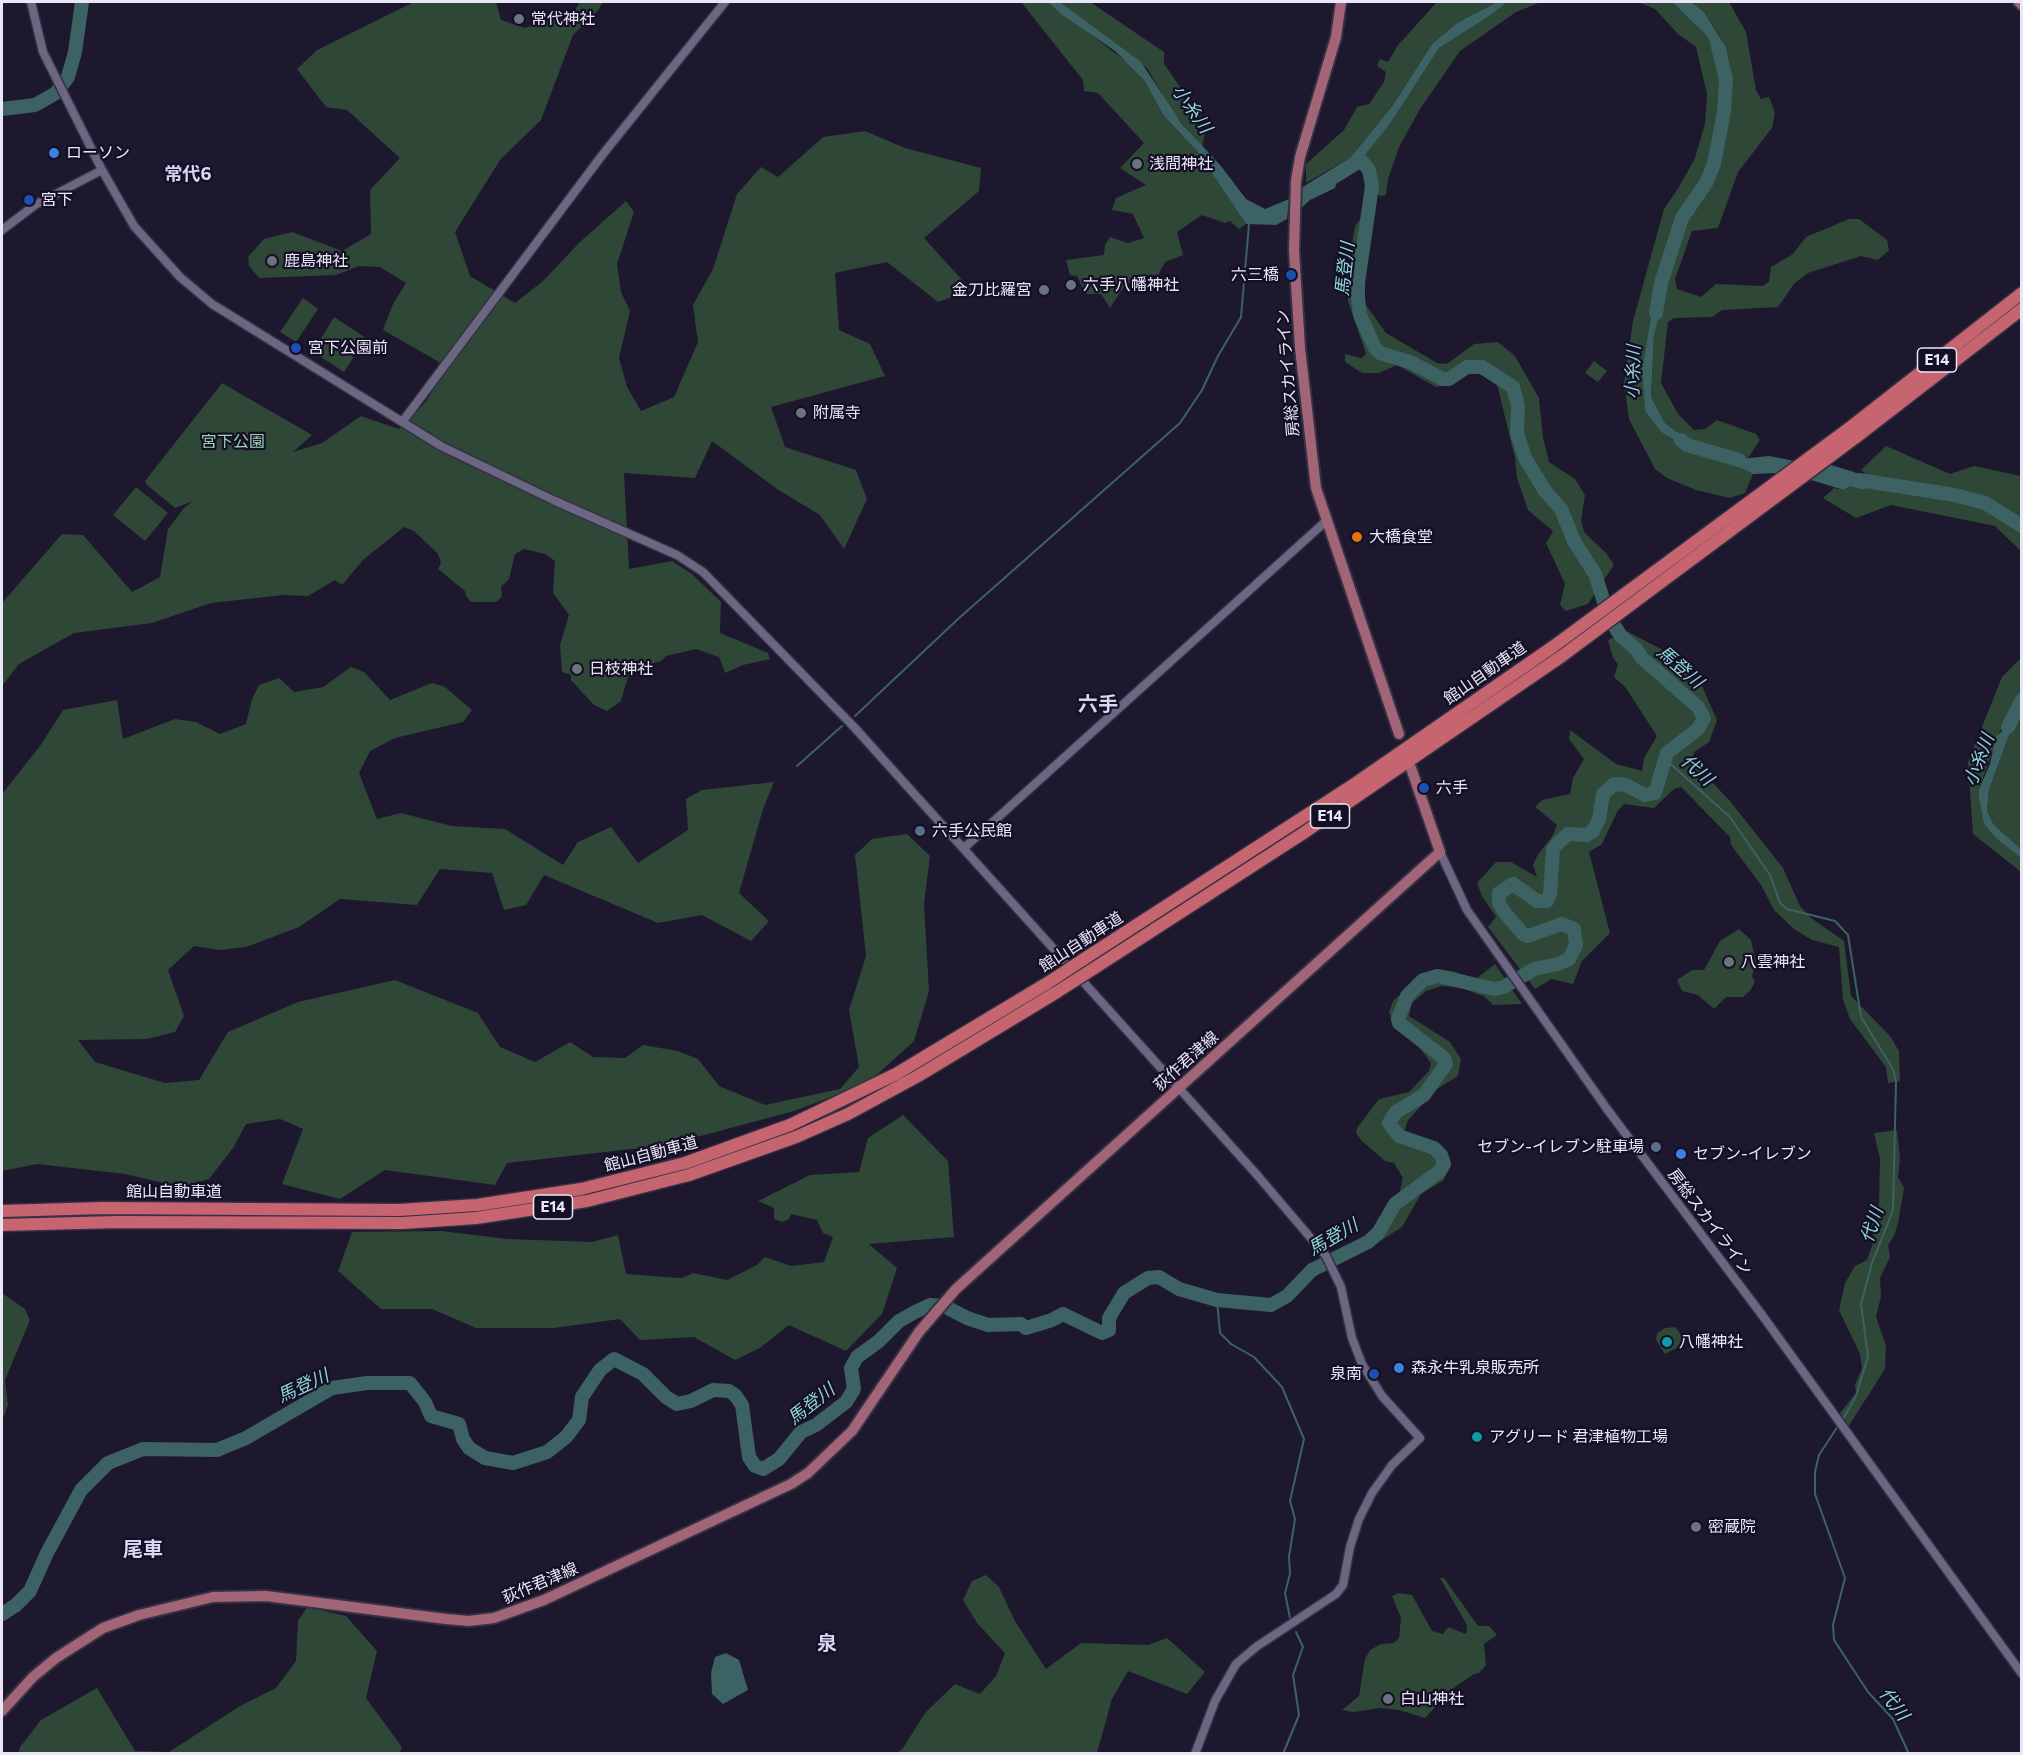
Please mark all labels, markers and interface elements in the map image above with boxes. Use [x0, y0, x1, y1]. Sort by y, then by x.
place label: 常代神社 [531, 9, 595, 29]
marker: 常代神社 [512, 12, 526, 26]
water label: 小糸川 [1168, 81, 1216, 137]
place label: ローソン [66, 143, 130, 163]
marker: ローソン [47, 146, 61, 160]
place label: 浅間神社 [1149, 154, 1213, 174]
marker: 浅間神社 [1130, 157, 1144, 171]
district label: 常代6 [164, 163, 212, 185]
place label: 宮下 [41, 190, 73, 210]
marker: 宮下 [22, 193, 36, 207]
water label: 馬登川 [1331, 241, 1359, 297]
place label: 鹿島神社 [284, 251, 348, 271]
marker: 鹿島神社 [265, 254, 279, 268]
place label: 六三橋 [1231, 265, 1279, 285]
marker: 六三橋 [1284, 268, 1298, 282]
place label: 六手八幡神社 [1083, 275, 1179, 295]
marker: 六手八幡神社 [1064, 278, 1078, 292]
place label: 金刀比羅宮 [952, 280, 1032, 300]
marker: 金刀比羅宮 [1037, 283, 1051, 297]
street label: 房総スカイライン [1273, 308, 1303, 438]
place label: 宮下公園前 [308, 338, 388, 358]
marker: 宮下公園前 [289, 341, 303, 355]
water label: 小糸川 [1621, 345, 1645, 399]
road number: E14 [1918, 348, 1956, 372]
place label: 附属寺 [813, 403, 861, 423]
marker: 附属寺 [794, 406, 808, 420]
park label: 宮下公園 [201, 432, 265, 452]
place label: 大橋食堂 [1369, 527, 1433, 547]
marker: 大橋食堂 [1350, 530, 1364, 544]
street label: 館山自動車道 [1440, 638, 1530, 708]
water label: 馬登川 [1653, 641, 1707, 693]
place label: 日枝神社 [589, 659, 653, 679]
marker: 日枝神社 [570, 662, 584, 676]
district label: 六手 [1078, 692, 1118, 716]
water label: 小糸川 [1959, 731, 1999, 789]
water label: 代川 [1676, 750, 1718, 790]
place label: 六手 [1436, 778, 1468, 798]
marker: 六手 [1417, 781, 1431, 795]
road number: E14 [1310, 804, 1350, 828]
place label: 六手公民館 [932, 821, 1012, 841]
marker: 六手公民館 [913, 824, 927, 838]
street label: 館山自動車道 [1036, 908, 1126, 976]
place label: 八雲神社 [1741, 952, 1805, 972]
marker: 八雲神社 [1722, 955, 1736, 969]
street label: 荻作君津線 [1150, 1027, 1222, 1095]
street label: 館山自動車道 [602, 1132, 700, 1176]
place label: セブン-イレブン駐車場 [1477, 1137, 1644, 1157]
marker: セブン-イレブン駐車場 [1649, 1140, 1663, 1154]
place label: セブン-イレブン [1693, 1144, 1812, 1164]
marker: セブン-イレブン [1674, 1147, 1688, 1161]
street label: 房総スカイライン [1664, 1165, 1756, 1279]
street label: 館山自動車道 [126, 1182, 222, 1202]
road number: E14 [534, 1195, 572, 1219]
water label: 代川 [1856, 1205, 1888, 1245]
water label: 馬登川 [1304, 1214, 1362, 1260]
place label: 八幡神社 [1679, 1332, 1743, 1352]
marker: 八幡神社 [1660, 1335, 1674, 1349]
place label: 森永牛乳泉販売所 [1411, 1358, 1539, 1378]
marker: 森永牛乳泉販売所 [1392, 1361, 1406, 1375]
place label: 泉南 [1330, 1364, 1362, 1384]
water label: 馬登川 [274, 1365, 332, 1407]
marker: 泉南 [1367, 1367, 1381, 1381]
water label: 馬登川 [783, 1379, 839, 1429]
place label: アグリード 君津植物工場 [1489, 1427, 1668, 1447]
marker: アグリード 君津植物工場 [1470, 1430, 1484, 1444]
place label: 密蔵院 [1708, 1517, 1756, 1537]
marker: 密蔵院 [1689, 1520, 1703, 1534]
district label: 尾車 [123, 1537, 163, 1561]
street label: 荻作君津線 [499, 1559, 581, 1607]
district label: 泉 [817, 1631, 837, 1655]
water label: 代川 [1874, 1683, 1914, 1725]
place label: 白山神社 [1400, 1689, 1464, 1709]
marker: 白山神社 [1381, 1692, 1395, 1706]

